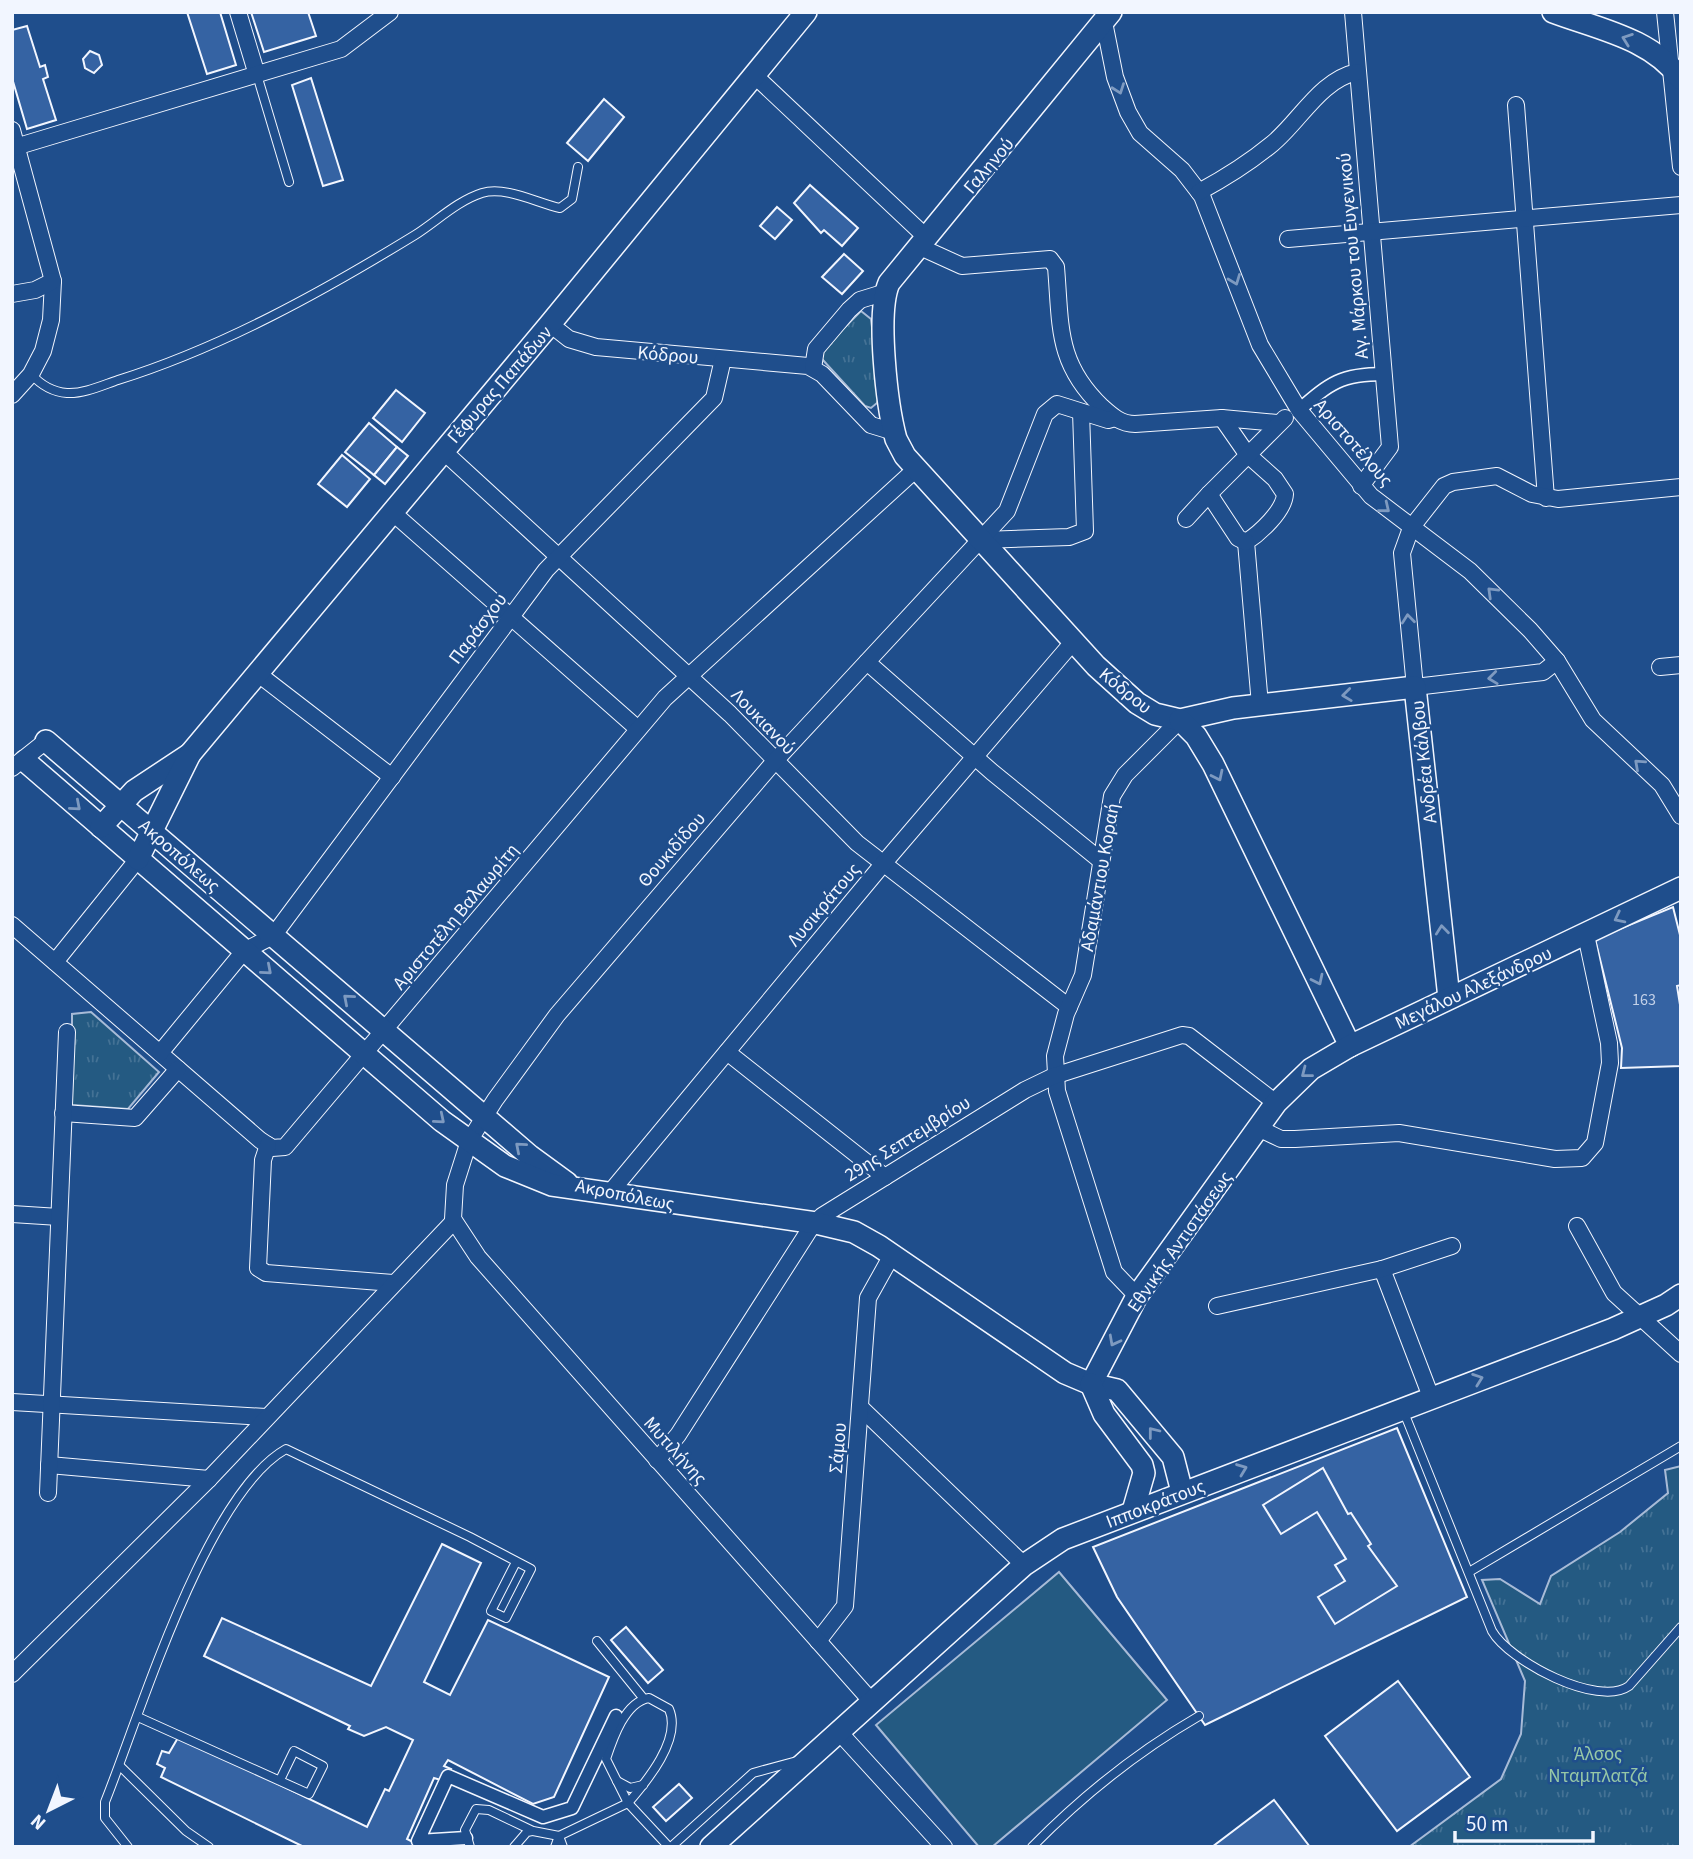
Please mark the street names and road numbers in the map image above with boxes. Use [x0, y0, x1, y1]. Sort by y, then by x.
street label: Γαληνού [957, 132, 1021, 200]
street label: Αγ. Μάρκου του Ευγενικού [1331, 152, 1376, 360]
street label: Γέφυρας Παπάδων [441, 320, 559, 450]
street label: Κόδρου [636, 339, 700, 372]
street label: Αριστοτέλους [1307, 393, 1399, 493]
street label: Παράσχου [442, 588, 514, 670]
street label: Κόδρου [1093, 661, 1157, 721]
street label: Λουκιανού [724, 683, 801, 761]
street label: Ανδρέα Κάλβου [1405, 699, 1444, 825]
street label: Αδαμάντιου Κοραή [1074, 801, 1127, 954]
street label: Θουκιδίδου [632, 806, 712, 893]
street label: Ακροπόλεως [132, 813, 226, 899]
street label: Αριστοτέλη Βαλαωρίτη [387, 838, 526, 996]
street label: Λυσικράτους [781, 857, 867, 953]
street label: Μεγάλου Αλεξάνδρου [1391, 940, 1557, 1037]
street label: 29ης Σεπτεμβρίου [840, 1090, 976, 1189]
street label: Εθνικής Αντιστάσεως [1121, 1166, 1239, 1318]
street label: Ακροπόλεως [573, 1173, 676, 1218]
street label: Μυτιλήνης [637, 1411, 713, 1491]
street label: Σάμου [823, 1422, 854, 1475]
street label: Ιπποκράτους [1102, 1473, 1209, 1536]

